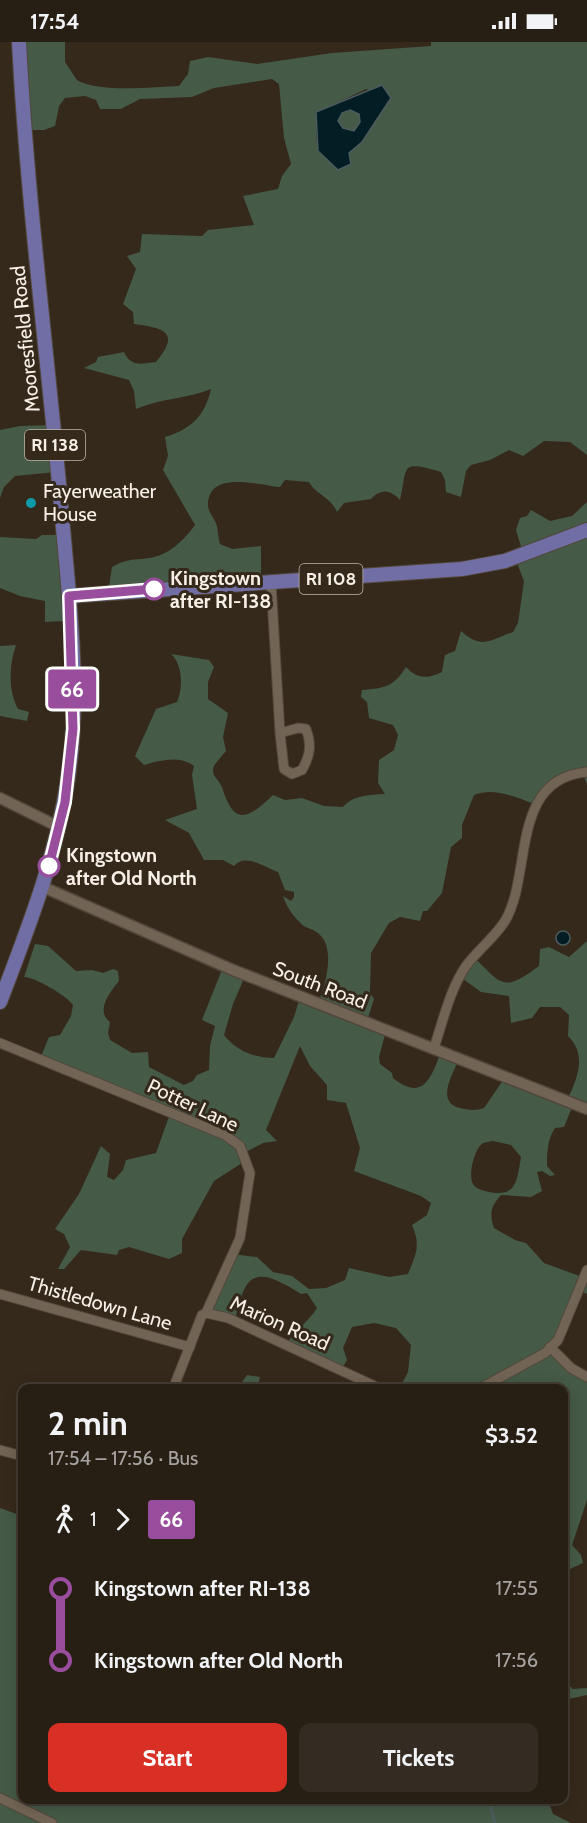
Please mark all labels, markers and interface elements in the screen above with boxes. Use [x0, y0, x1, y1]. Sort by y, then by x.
text: 17:54 [30, 8, 80, 35]
street label: Mooresfield Road [5, 265, 45, 413]
road number: RI 138 [25, 430, 85, 460]
place label: Fayerweather House [43, 479, 157, 526]
marker: Fayerweather House [24, 496, 38, 510]
road number: RI 108 [300, 564, 362, 594]
place label: Kingstown after RI-138 [170, 566, 271, 613]
marker: Kingstown after RI-138 [143, 578, 165, 600]
line badge: 66 [45, 670, 99, 708]
text: 66 [60, 677, 84, 702]
place label: Kingstown after Old North [66, 843, 197, 890]
marker: Kingstown after Old North [38, 855, 60, 877]
street label: South Road [270, 956, 370, 1014]
street label: Potter Lane [144, 1074, 242, 1136]
street label: Thistledown Lane [25, 1271, 175, 1335]
street label: Marion Road [227, 1290, 333, 1356]
text: 2 min [48, 1403, 128, 1443]
text: $3.52 [485, 1422, 538, 1449]
text: 17:54 – 17:56 · Bus [48, 1446, 198, 1470]
icon: walk [48, 1503, 81, 1536]
icon: forward [106, 1503, 139, 1536]
text: 1 [90, 1507, 97, 1531]
text: 66 [160, 1507, 183, 1532]
text: Kingstown after RI-138 [94, 1575, 311, 1602]
text: 17:55 [496, 1576, 538, 1600]
text: Kingstown after Old North [94, 1647, 343, 1674]
text: 17:56 [495, 1648, 538, 1672]
button: Start [48, 1723, 287, 1792]
button: Tickets [299, 1723, 538, 1792]

